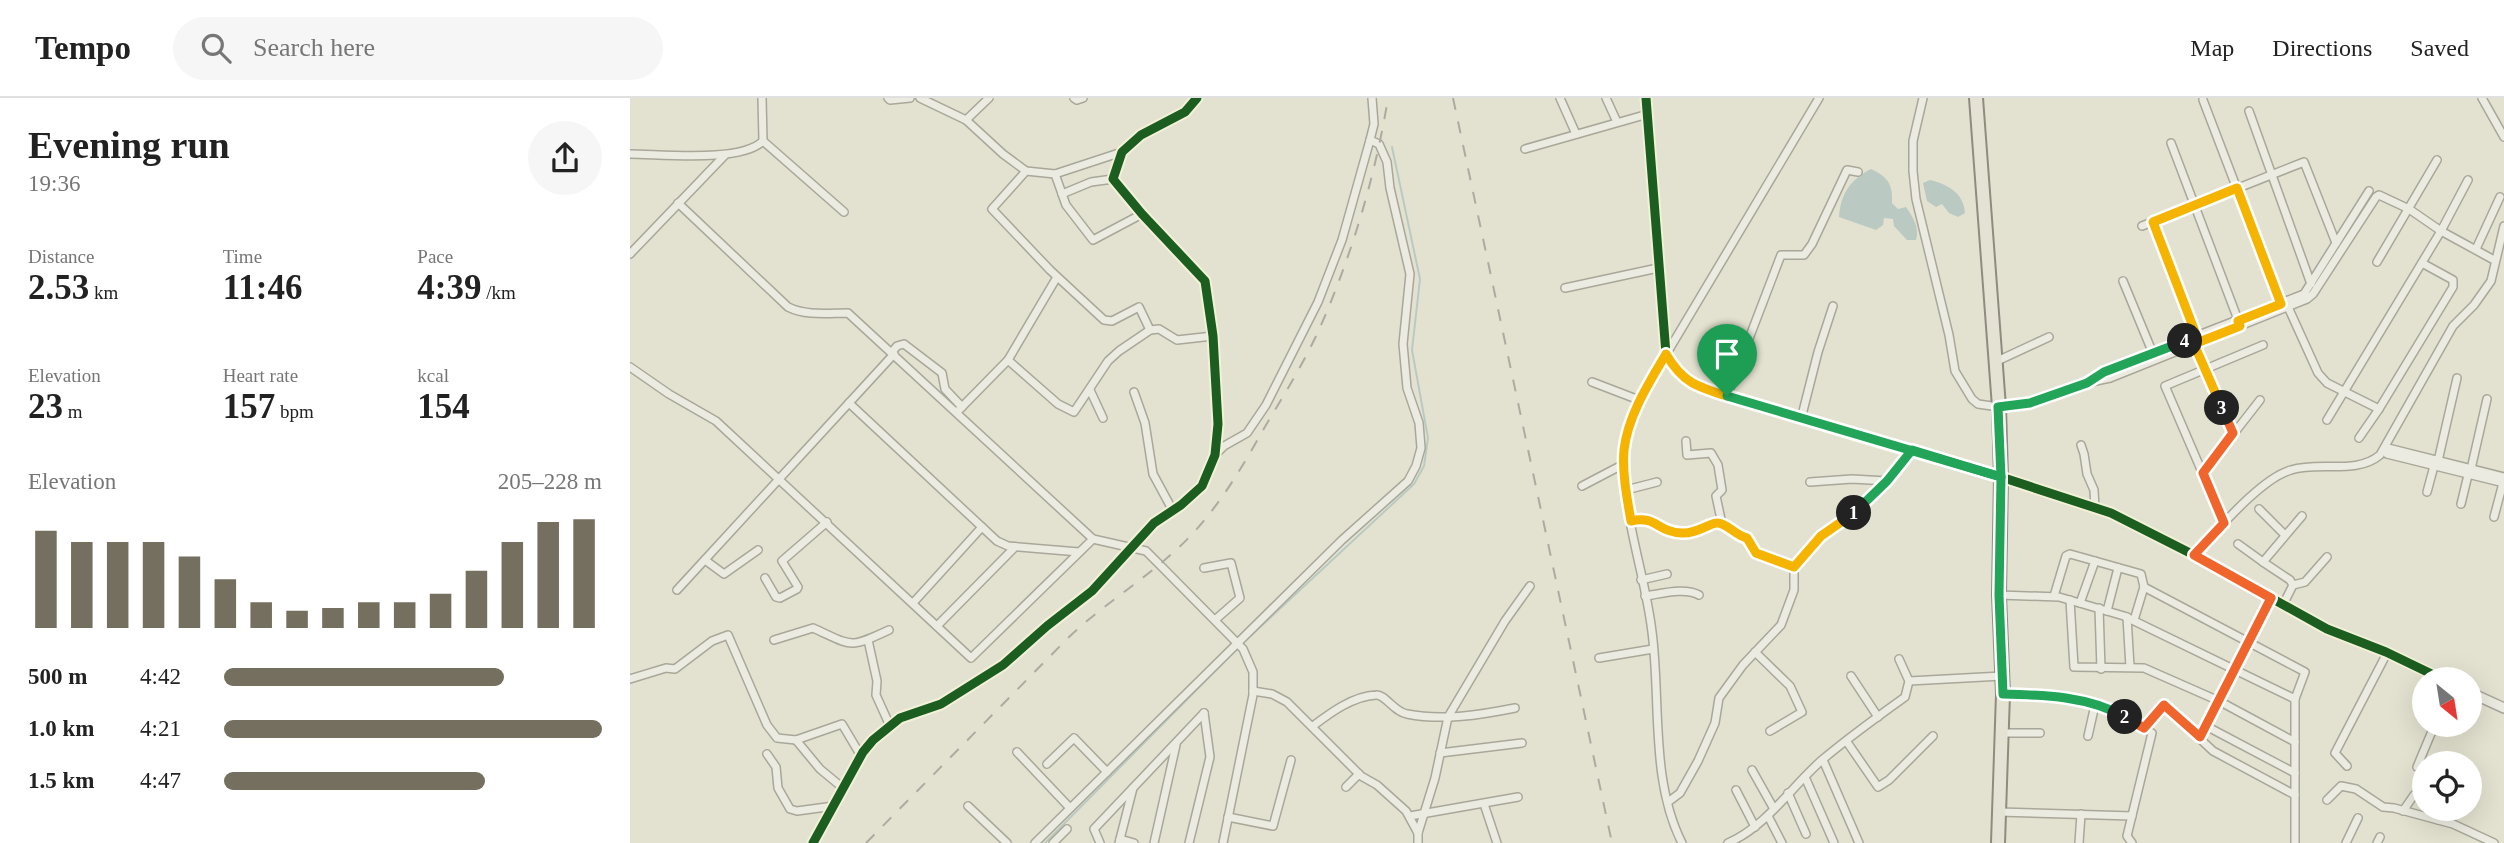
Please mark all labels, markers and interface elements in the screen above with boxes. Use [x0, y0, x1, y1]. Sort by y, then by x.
search box [173, 17, 663, 80]
icon: search [197, 29, 235, 67]
text: Tempo [35, 30, 131, 66]
text: Search here [253, 33, 375, 62]
text: Map [2190, 35, 2234, 61]
text: Directions [2272, 35, 2372, 61]
text: Saved [2410, 35, 2469, 61]
button: share [528, 121, 602, 195]
text: Evening run [28, 124, 230, 166]
text: 19:36 [28, 171, 80, 196]
text: Distance [28, 246, 94, 267]
text: Time [223, 246, 262, 267]
text: Pace [417, 246, 453, 267]
text: 2.53 [28, 268, 89, 307]
text: 11:46 [223, 268, 302, 307]
text: 4:39 [417, 268, 481, 307]
text: km [89, 282, 118, 303]
text: /km [481, 282, 516, 303]
pin [1697, 324, 1757, 396]
pin: 4 [2168, 324, 2202, 358]
text: 4 [2180, 330, 2189, 351]
icon: arrive [1708, 335, 1746, 373]
text: Elevation [28, 365, 101, 386]
text: Heart rate [223, 365, 298, 386]
text: kcal [417, 365, 449, 386]
text: 23 [28, 387, 63, 426]
text: 157 [223, 387, 275, 426]
text: 154 [417, 387, 470, 426]
pin: 3 [2204, 390, 2240, 426]
text: 3 [2217, 397, 2226, 418]
text: m [63, 401, 83, 422]
text: bpm [275, 401, 314, 422]
text: Elevation [28, 469, 116, 494]
text: 205–228 m [498, 469, 602, 494]
pin: 1 [1836, 496, 1872, 530]
text: 1 [1849, 502, 1858, 523]
text: 500 m [28, 664, 87, 689]
text: 4:42 [140, 664, 181, 689]
north arrow [2412, 667, 2482, 737]
map controls [2412, 667, 2482, 821]
pin: 2 [2108, 700, 2142, 734]
text: 2 [2120, 706, 2129, 727]
text: 1.0 km [28, 716, 94, 741]
text: 4:21 [140, 716, 181, 741]
button: locate [2412, 751, 2482, 821]
text: 1.5 km [28, 768, 94, 793]
text: 4:47 [140, 768, 181, 793]

